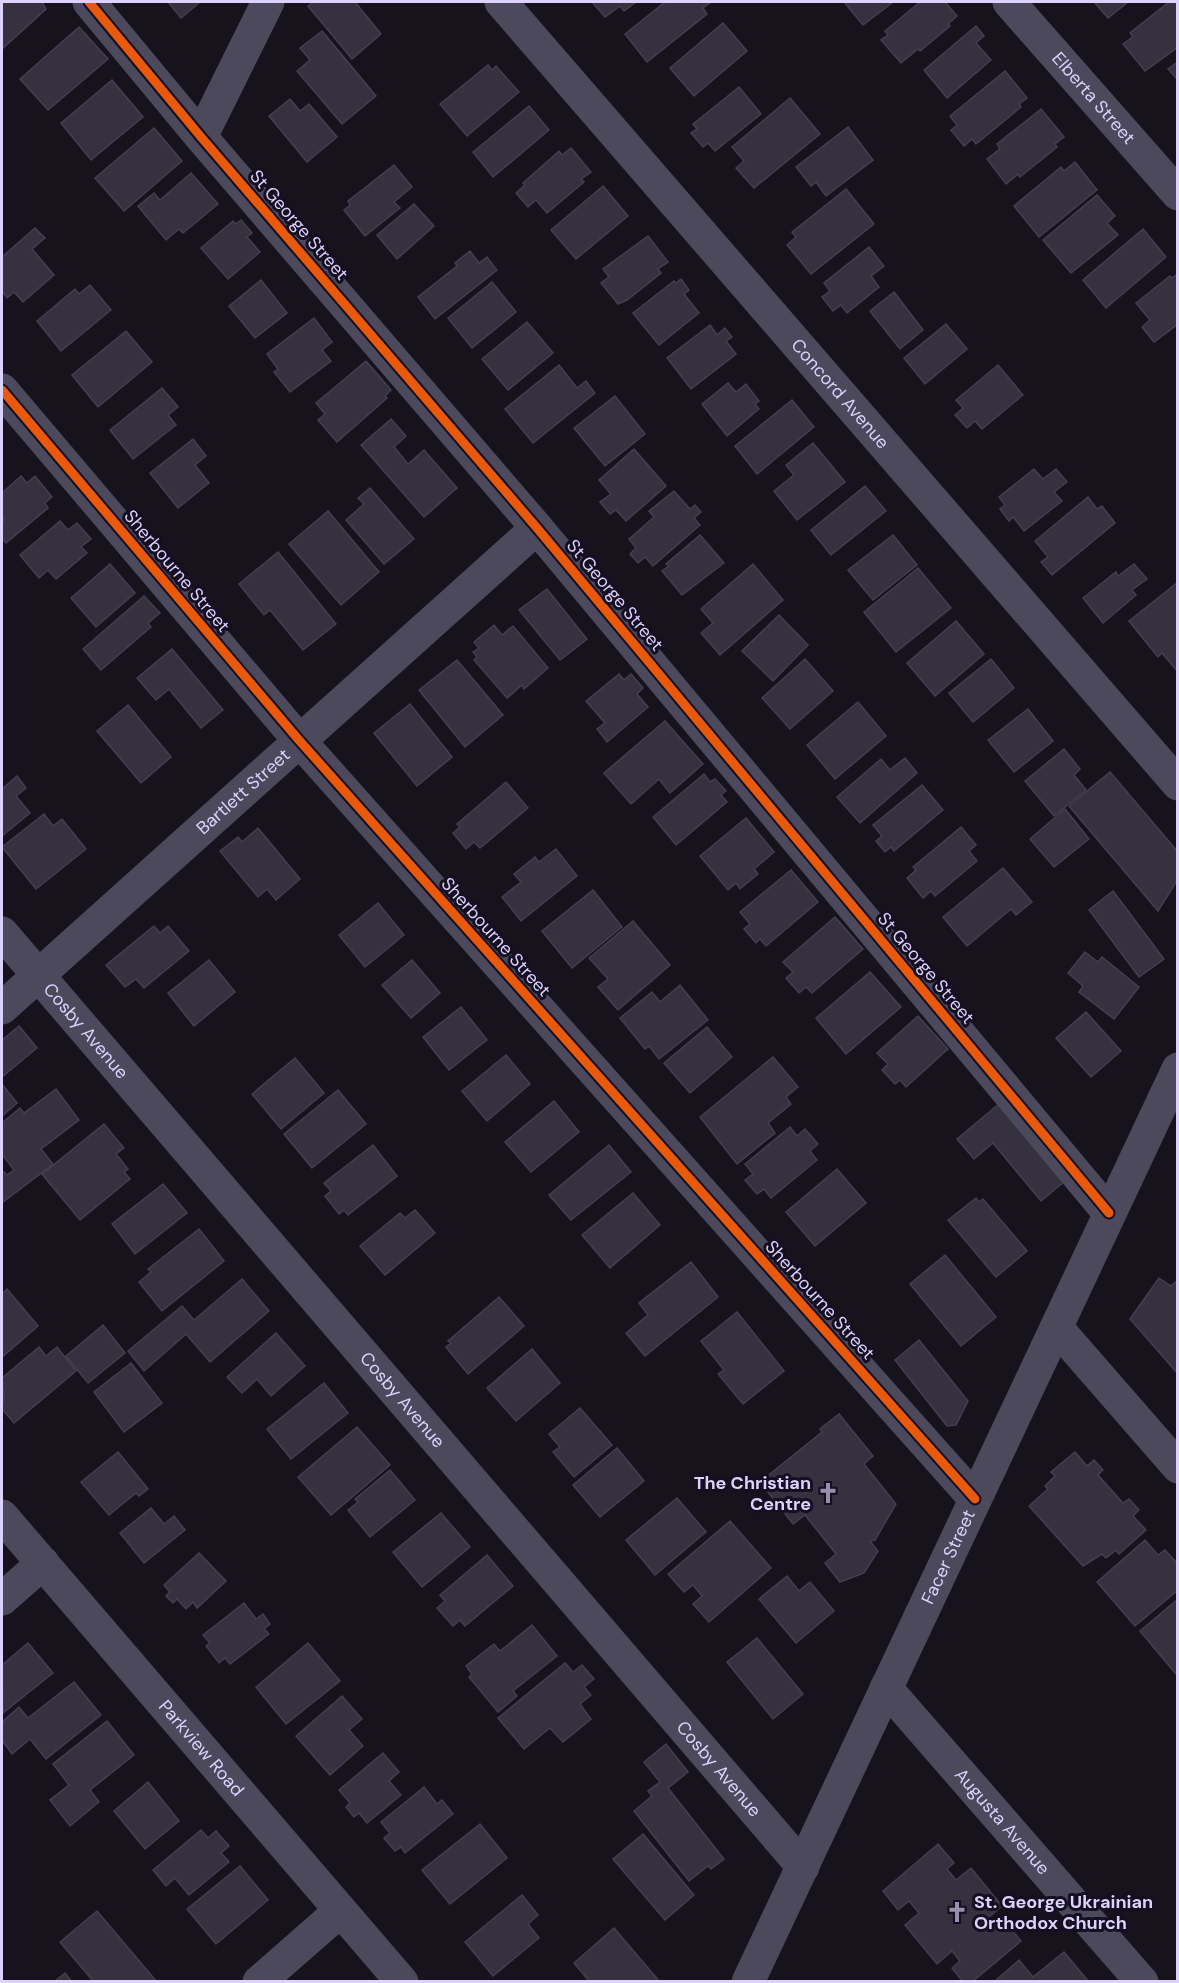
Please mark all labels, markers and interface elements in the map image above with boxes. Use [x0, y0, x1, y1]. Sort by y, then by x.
street label: Elberta Street [1047, 47, 1141, 149]
street label: St George Street [244, 165, 354, 285]
street label: Concord Avenue [786, 333, 894, 454]
street label: Sherbourne Street [119, 505, 235, 637]
street label: St George Street [561, 534, 669, 656]
street label: Bartlett Street [191, 743, 295, 840]
street label: Sherbourne Street [436, 872, 556, 1002]
street label: St George Street [872, 907, 980, 1029]
street label: Cosby Avenue [38, 978, 134, 1084]
street label: Sherbourne Street [760, 1235, 880, 1365]
street label: Cosby Avenue [354, 1347, 450, 1453]
place label: The Christian Centre [694, 1471, 811, 1516]
church icon: The Christian Centre [816, 1481, 840, 1505]
street label: Facer Street [916, 1506, 981, 1608]
street label: Parkview Road [153, 1695, 249, 1801]
street label: Cosby Avenue [671, 1716, 767, 1822]
street label: Augusta Avenue [949, 1763, 1055, 1880]
place label: St. George Ukrainian Orthodox Church [974, 1890, 1153, 1935]
church icon: St. George Ukrainian Orthodox Church [945, 1900, 969, 1924]

